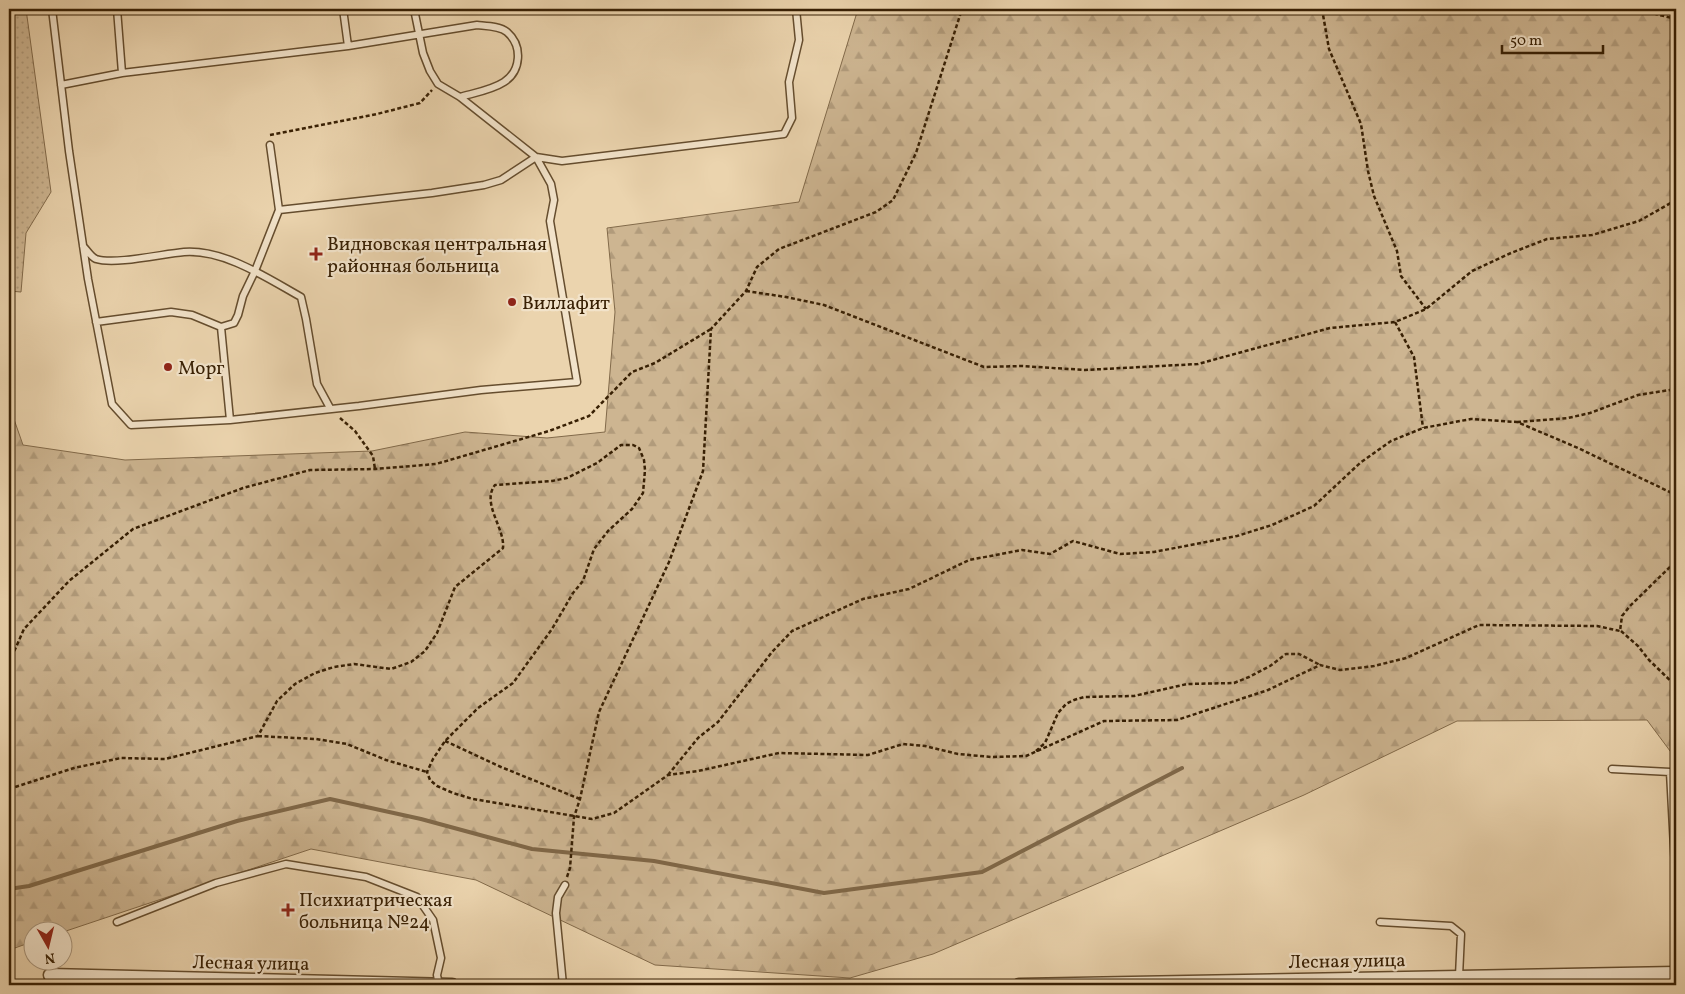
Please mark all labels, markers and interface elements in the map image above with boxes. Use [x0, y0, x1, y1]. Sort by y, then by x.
scale bar [1502, 22, 1604, 54]
text: 50 m [1510, 31, 1542, 52]
place label: Видновская центральная районная больница [327, 232, 547, 280]
marker: Видновская центральная районная больница [309, 247, 323, 261]
place label: Виллафит [522, 291, 610, 317]
marker: Виллафит [506, 296, 518, 308]
place label: Морг [178, 356, 225, 382]
marker: Морг [162, 361, 174, 373]
place label: Психиатрическая больница №24 [299, 888, 453, 936]
marker: Психиатрическая больница №24 [281, 903, 295, 917]
north arrow [22, 922, 72, 972]
text: N [43, 947, 56, 968]
street label: Лесная улица [1288, 948, 1406, 976]
street label: Лесная улица [192, 950, 310, 978]

